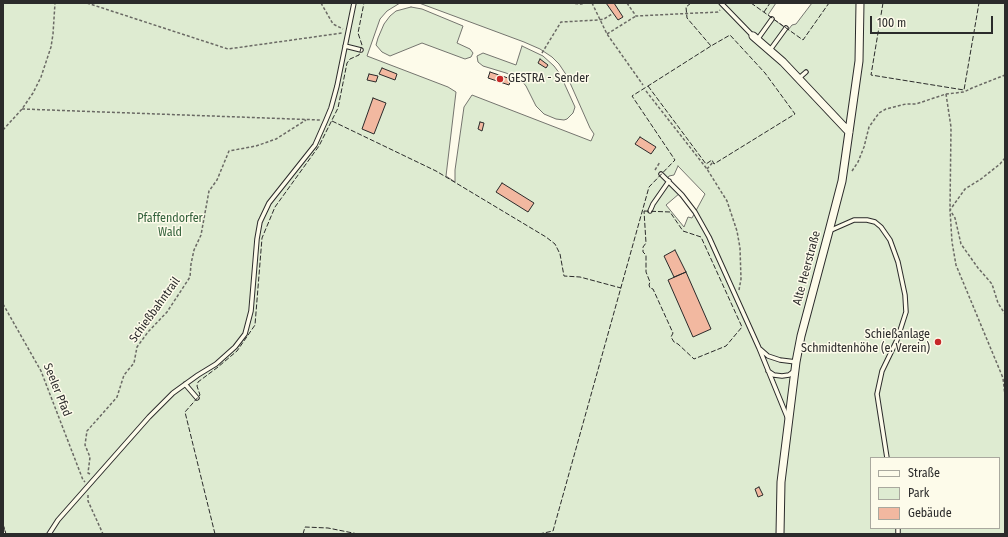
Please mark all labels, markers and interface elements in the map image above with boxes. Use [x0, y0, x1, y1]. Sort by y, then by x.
scale bar [872, 8, 995, 34]
text: 100 m [877, 16, 906, 30]
place label: GESTRA - Sender [508, 72, 589, 86]
marker: GESTRA - Sender [495, 74, 505, 84]
park label: Pfaffendorfer Wald [137, 212, 203, 240]
street label: Alte Heerstraße [790, 229, 824, 307]
street label: Schießbahntrail [126, 274, 184, 346]
place label: Schießanlage Schmidtenhöhe (e. Verein) [801, 328, 930, 356]
marker: Schießanlage Schmidtenhöhe (e. Verein) [933, 337, 943, 347]
street label: Seeler Pfad [40, 361, 74, 419]
legend [870, 457, 1000, 529]
text: Straße [908, 466, 940, 480]
text: Park [908, 486, 929, 500]
text: Gebäude [908, 506, 952, 520]

